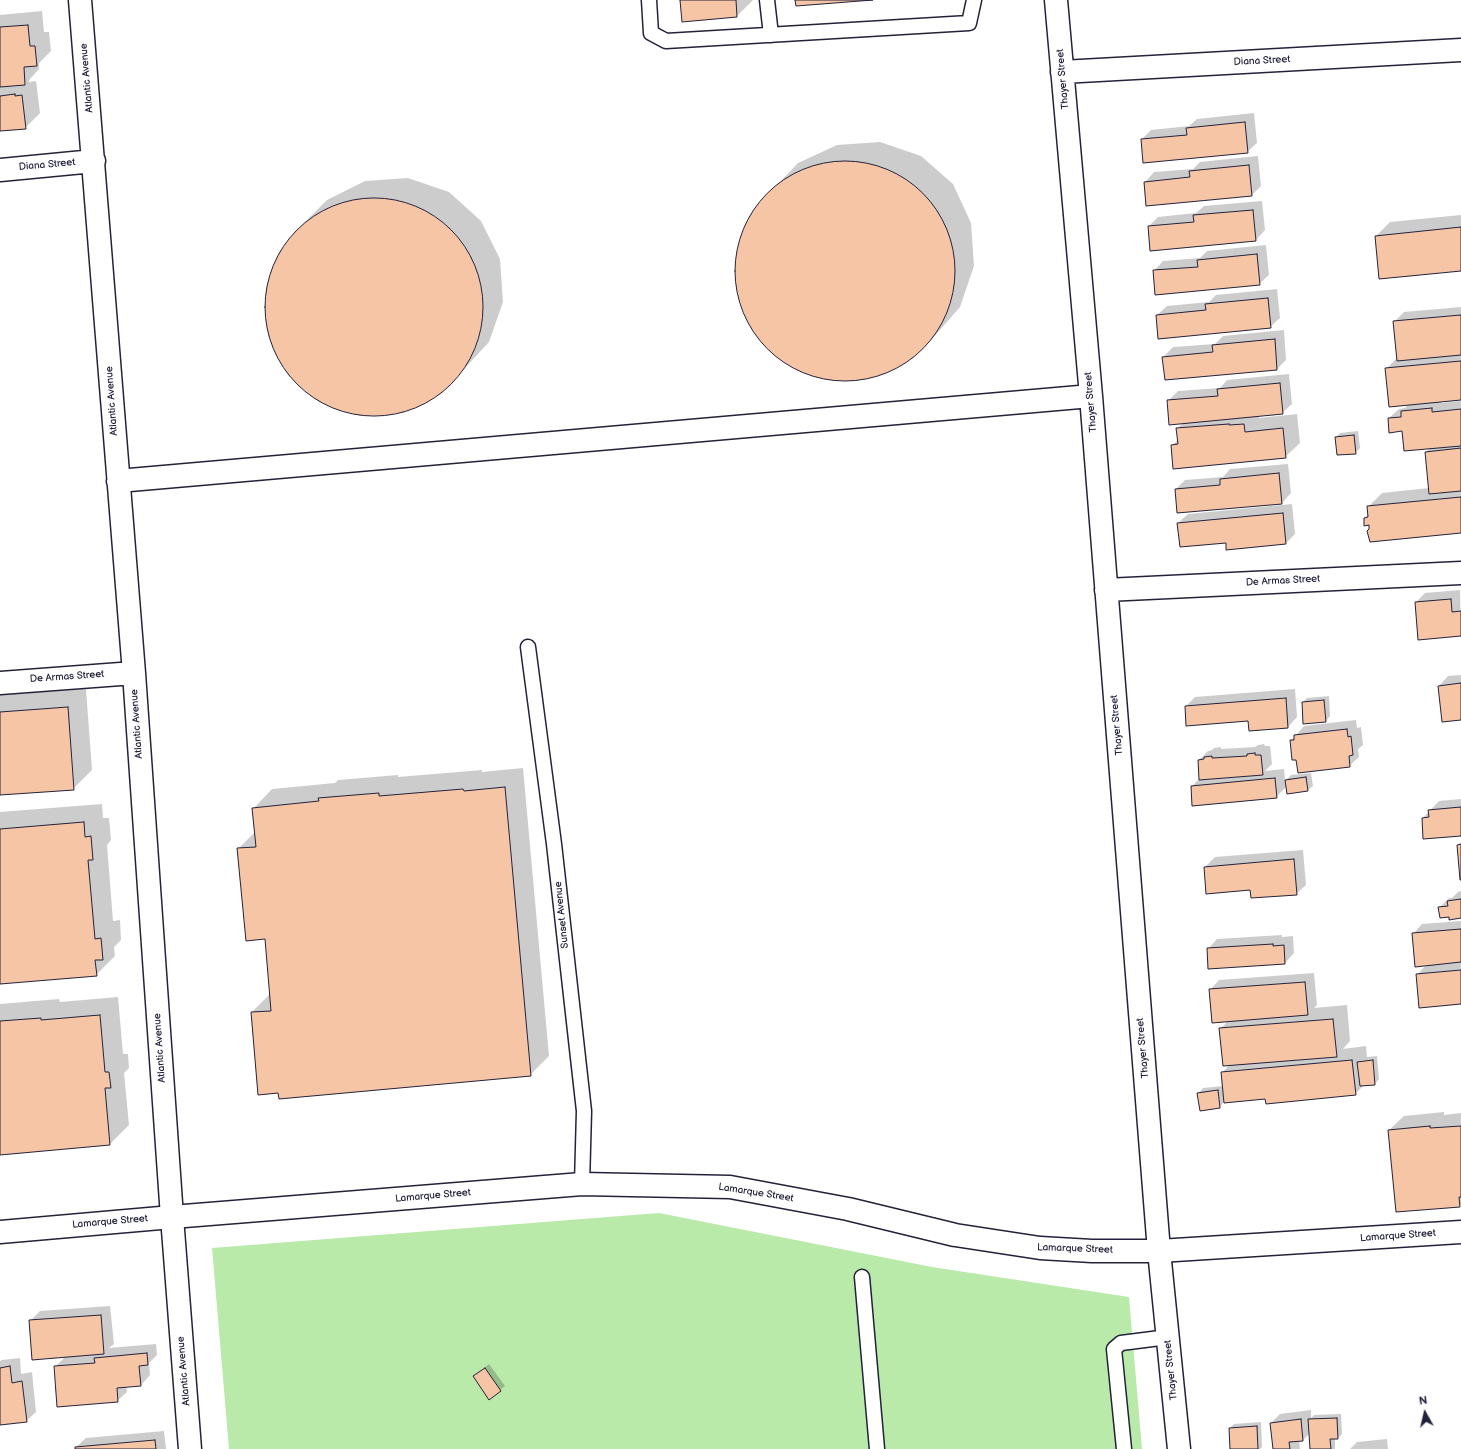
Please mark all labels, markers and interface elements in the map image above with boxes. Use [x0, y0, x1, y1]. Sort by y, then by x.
street label: Atlantic Avenue [78, 43, 96, 113]
street label: Thayer Street [1054, 48, 1072, 110]
street label: Diana Street [1233, 54, 1291, 68]
street label: Diana Street [18, 157, 76, 173]
street label: Atlantic Avenue [104, 366, 120, 436]
street label: Thayer Street [1082, 371, 1100, 433]
street label: De Armas Street [1245, 573, 1321, 589]
street label: De Armas Street [29, 668, 105, 686]
street label: Atlantic Avenue [129, 689, 145, 759]
street label: Thayer Street [1108, 694, 1126, 756]
street label: Sunset Avenue [553, 881, 571, 949]
street label: Atlantic Avenue [152, 1013, 168, 1083]
street label: Thayer Street [1134, 1017, 1152, 1079]
street label: Lamarque Street [718, 1181, 794, 1205]
street label: Lamarque Street [395, 1187, 471, 1205]
street label: Lamarque Street [72, 1213, 148, 1231]
street label: Lamarque Street [1360, 1227, 1436, 1245]
street label: Lamarque Street [1037, 1242, 1113, 1256]
street label: Atlantic Avenue [175, 1336, 193, 1406]
street label: Thayer Street [1162, 1339, 1180, 1401]
north arrow [1405, 1393, 1445, 1433]
text: N [1418, 1394, 1428, 1408]

